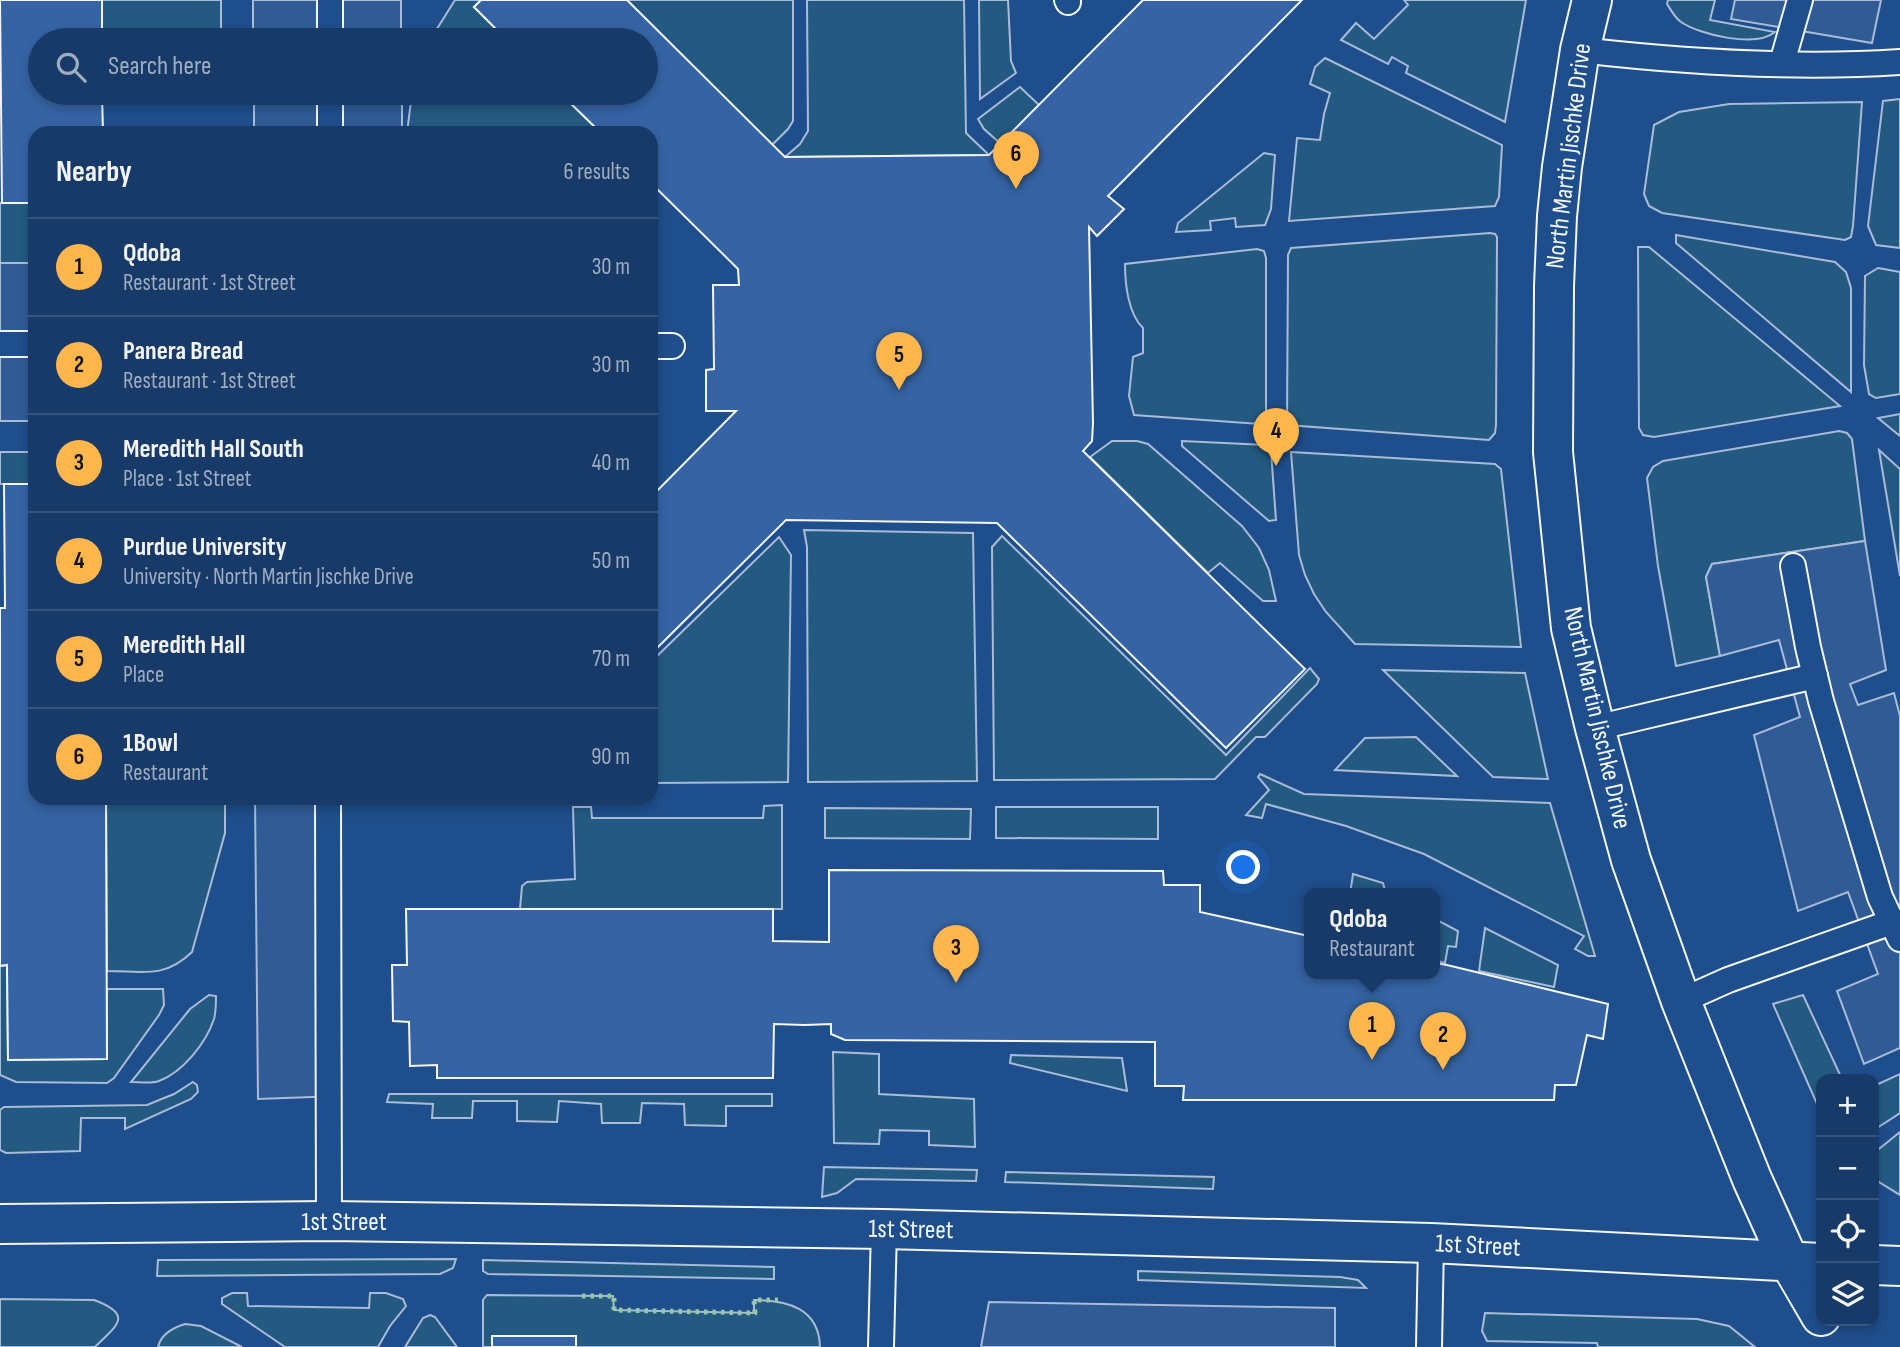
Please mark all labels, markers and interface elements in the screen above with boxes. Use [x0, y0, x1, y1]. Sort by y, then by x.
search box [28, 28, 658, 105]
street label: North Martin Jischke Drive [1540, 42, 1598, 270]
icon: search [52, 48, 90, 86]
text: Search here [108, 51, 211, 82]
pin: 6 [993, 131, 1039, 189]
text: Nearby [56, 154, 132, 190]
text: 6 results [564, 158, 630, 186]
text: Qdoba [123, 238, 181, 269]
text: 1 [74, 253, 84, 281]
text: 30 m [592, 253, 630, 281]
text: Restaurant · 1st Street [123, 269, 296, 297]
pin: 5 [876, 332, 922, 390]
text: Panera Bread [123, 336, 243, 367]
text: 2 [74, 351, 84, 379]
text: 30 m [592, 351, 630, 379]
text: Restaurant · 1st Street [123, 367, 296, 395]
pin: 4 [1253, 408, 1299, 466]
text: Meredith Hall South [123, 434, 304, 465]
text: 3 [74, 449, 84, 477]
text: 40 m [592, 449, 630, 477]
text: Place · 1st Street [123, 465, 252, 493]
text: Purdue University [123, 532, 287, 563]
text: 4 [74, 547, 84, 575]
text: 50 m [592, 547, 630, 575]
text: University · North Martin Jischke Drive [123, 563, 414, 591]
street label: North Martin Jischke Drive [1556, 604, 1638, 832]
text: Meredith Hall [123, 630, 245, 661]
text: 5 [74, 645, 84, 673]
text: 70 m [592, 645, 630, 673]
text: Place [123, 661, 164, 689]
text: 1Bowl [123, 728, 178, 759]
text: 6 [74, 743, 84, 771]
text: 90 m [591, 743, 630, 771]
text: Restaurant [123, 759, 208, 787]
your location [1226, 850, 1260, 884]
popup [1304, 888, 1440, 979]
text: Qdoba [1329, 904, 1387, 935]
pin: 3 [933, 925, 979, 983]
text: Restaurant [1329, 935, 1415, 963]
pin: 1 [1349, 1002, 1395, 1060]
pin: 2 [1420, 1012, 1466, 1070]
map controls [1816, 1074, 1879, 1326]
button: + [1816, 1074, 1879, 1137]
button: − [1816, 1137, 1879, 1200]
button: locate [1816, 1200, 1879, 1263]
street label: 1st Street [301, 1207, 387, 1238]
street label: 1st Street [868, 1214, 954, 1246]
street label: 1st Street [1435, 1228, 1522, 1264]
button: layers [1816, 1263, 1879, 1326]

